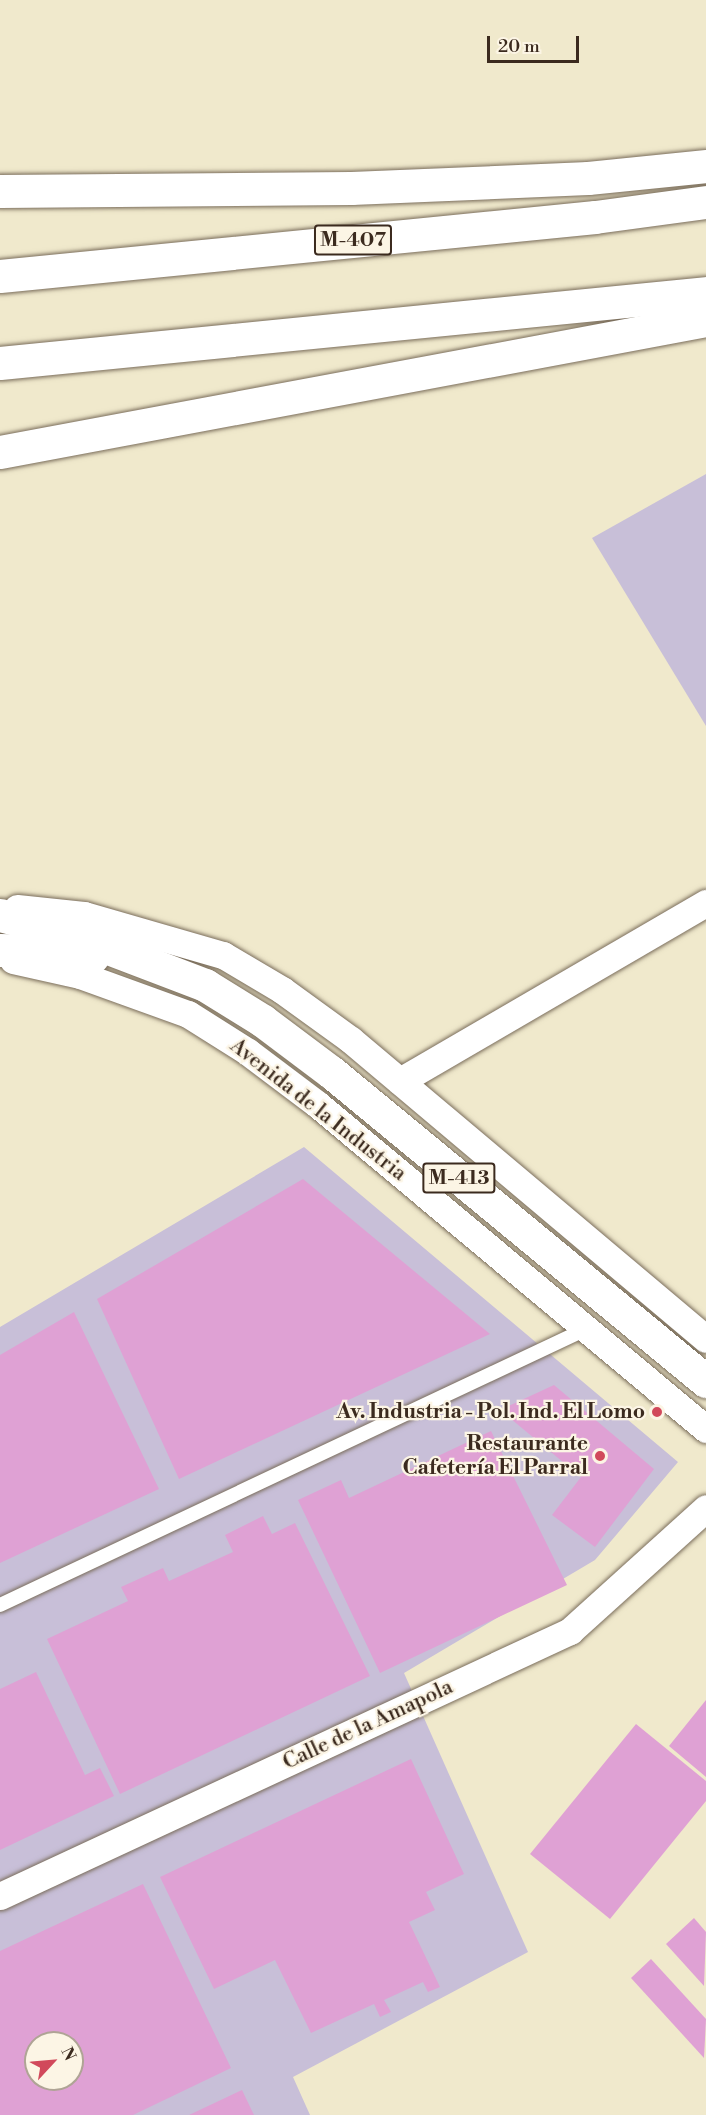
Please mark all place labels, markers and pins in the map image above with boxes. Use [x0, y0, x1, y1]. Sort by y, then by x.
place label: Av. Industria - Pol. Ind. El Lomo [336, 1399, 645, 1425]
marker: Av. Industria - Pol. Ind. El Lomo [650, 1405, 664, 1419]
place label: Restaurante Cafetería El Parral [403, 1431, 588, 1481]
marker: Restaurante Cafetería El Parral [593, 1449, 607, 1463]

